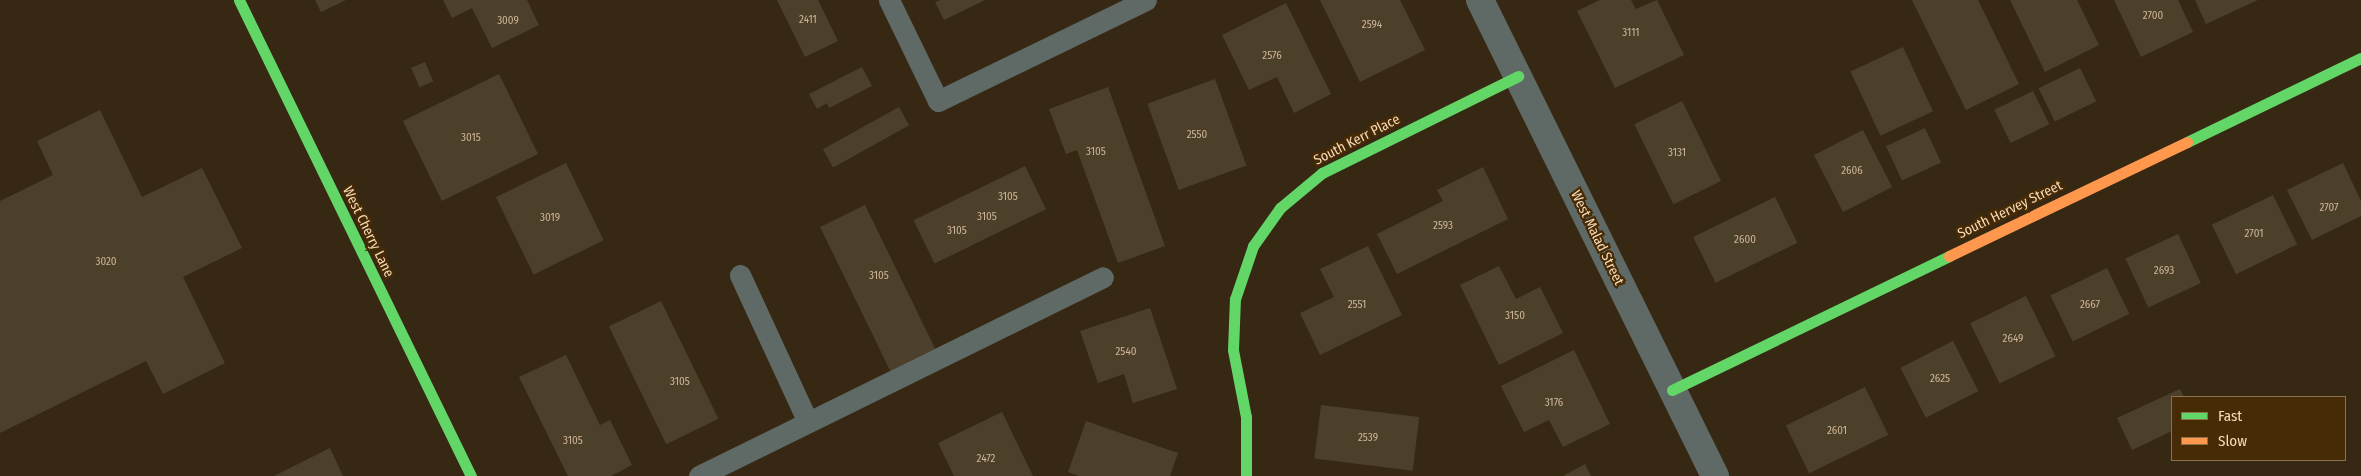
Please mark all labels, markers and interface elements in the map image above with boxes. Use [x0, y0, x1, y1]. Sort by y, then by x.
house number: 2700 [2143, 9, 2163, 23]
house number: 2411 [799, 13, 817, 27]
house number: 3009 [497, 14, 519, 28]
house number: 2594 [1362, 18, 1382, 32]
house number: 3111 [1622, 26, 1640, 40]
house number: 2576 [1262, 49, 1282, 63]
street label: South Kerr Place [1311, 111, 1403, 169]
house number: 2550 [1187, 128, 1207, 142]
house number: 3015 [461, 131, 481, 145]
house number: 3105 [1086, 145, 1106, 159]
house number: 3131 [1668, 146, 1686, 160]
house number: 2606 [1841, 164, 1863, 178]
street label: South Hervey Street [1955, 177, 2065, 243]
street label: West Cherry Lane [339, 184, 397, 280]
street label: West Malad Street [1567, 188, 1627, 288]
house number: 3105 [998, 190, 1018, 204]
house number: 2707 [2319, 201, 2339, 215]
house number: 3105 [977, 210, 997, 224]
house number: 3019 [540, 211, 560, 225]
house number: 2593 [1433, 219, 1453, 233]
house number: 3105 [947, 224, 967, 238]
house number: 2701 [2245, 227, 2263, 241]
house number: 2600 [1734, 233, 1756, 247]
house number: 3020 [95, 255, 117, 269]
house number: 2693 [2154, 264, 2174, 278]
house number: 3105 [869, 269, 889, 283]
house number: 2551 [1348, 298, 1366, 312]
house number: 2667 [2080, 298, 2100, 312]
house number: 3150 [1505, 309, 1525, 323]
house number: 2649 [2003, 332, 2023, 346]
house number: 2540 [1116, 345, 1136, 359]
house number: 2625 [1930, 372, 1950, 386]
house number: 3105 [670, 375, 690, 389]
house number: 3176 [1545, 396, 1563, 410]
legend [2171, 396, 2346, 461]
text: Fast [2218, 407, 2242, 425]
house number: 2601 [1827, 424, 1847, 438]
house number: 2539 [1358, 431, 1378, 445]
text: Slow [2218, 432, 2247, 450]
house number: 3105 [563, 434, 583, 448]
house number: 2472 [977, 452, 995, 466]

